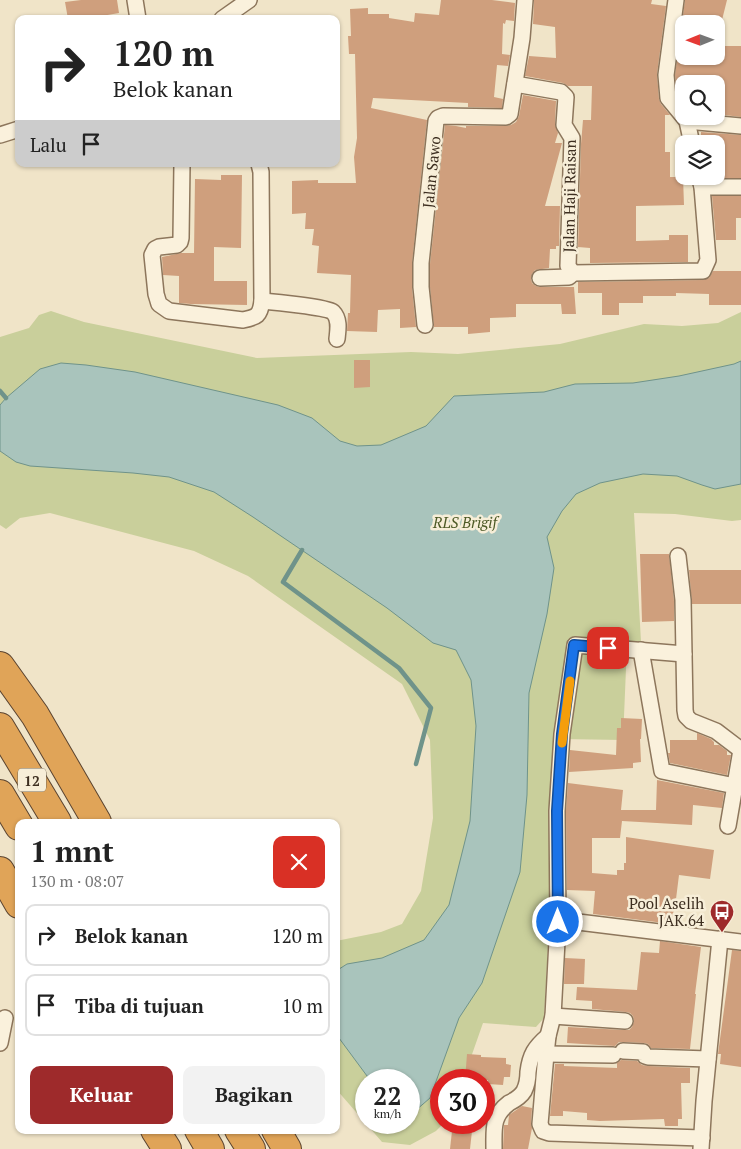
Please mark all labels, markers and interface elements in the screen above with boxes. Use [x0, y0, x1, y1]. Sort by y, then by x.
north arrow [675, 15, 725, 65]
map controls [675, 15, 725, 185]
text: 120 m [113, 30, 214, 76]
icon: right [30, 35, 95, 100]
text: Belok kanan [113, 74, 233, 103]
button: search [675, 75, 725, 125]
icon: arrive [77, 130, 105, 158]
text: Lalu [30, 132, 67, 157]
street label: Jalan Sawo [417, 135, 445, 209]
button: layers [675, 135, 725, 185]
street label: Jalan Haji Raisan [558, 139, 580, 253]
park label: RLS Brigif [432, 512, 500, 532]
pin [587, 627, 629, 669]
icon: arrive [594, 634, 622, 662]
road number: 12 [18, 768, 46, 792]
text: 1 mnt [30, 831, 114, 871]
button: close [273, 836, 325, 888]
text: 130 m · 08:07 [30, 870, 124, 892]
place label: Pool Aselih JAK.64 [629, 893, 704, 930]
position arrow [531, 895, 583, 947]
bus stop icon: Pool Aselih JAK.64 [709, 899, 735, 933]
icon: right [32, 921, 60, 949]
text: Belok kanan [75, 923, 188, 948]
text: 120 m [272, 923, 323, 948]
icon: arrive [32, 991, 60, 1019]
text: Tiba di tujuan [75, 993, 204, 1018]
text: 10 m [282, 993, 323, 1018]
button: Keluar [30, 1066, 173, 1124]
button: Bagikan [183, 1066, 325, 1124]
speed limit sign: 30 [430, 1069, 495, 1134]
text: 22 [373, 1079, 402, 1112]
text: km/h [374, 1106, 401, 1121]

